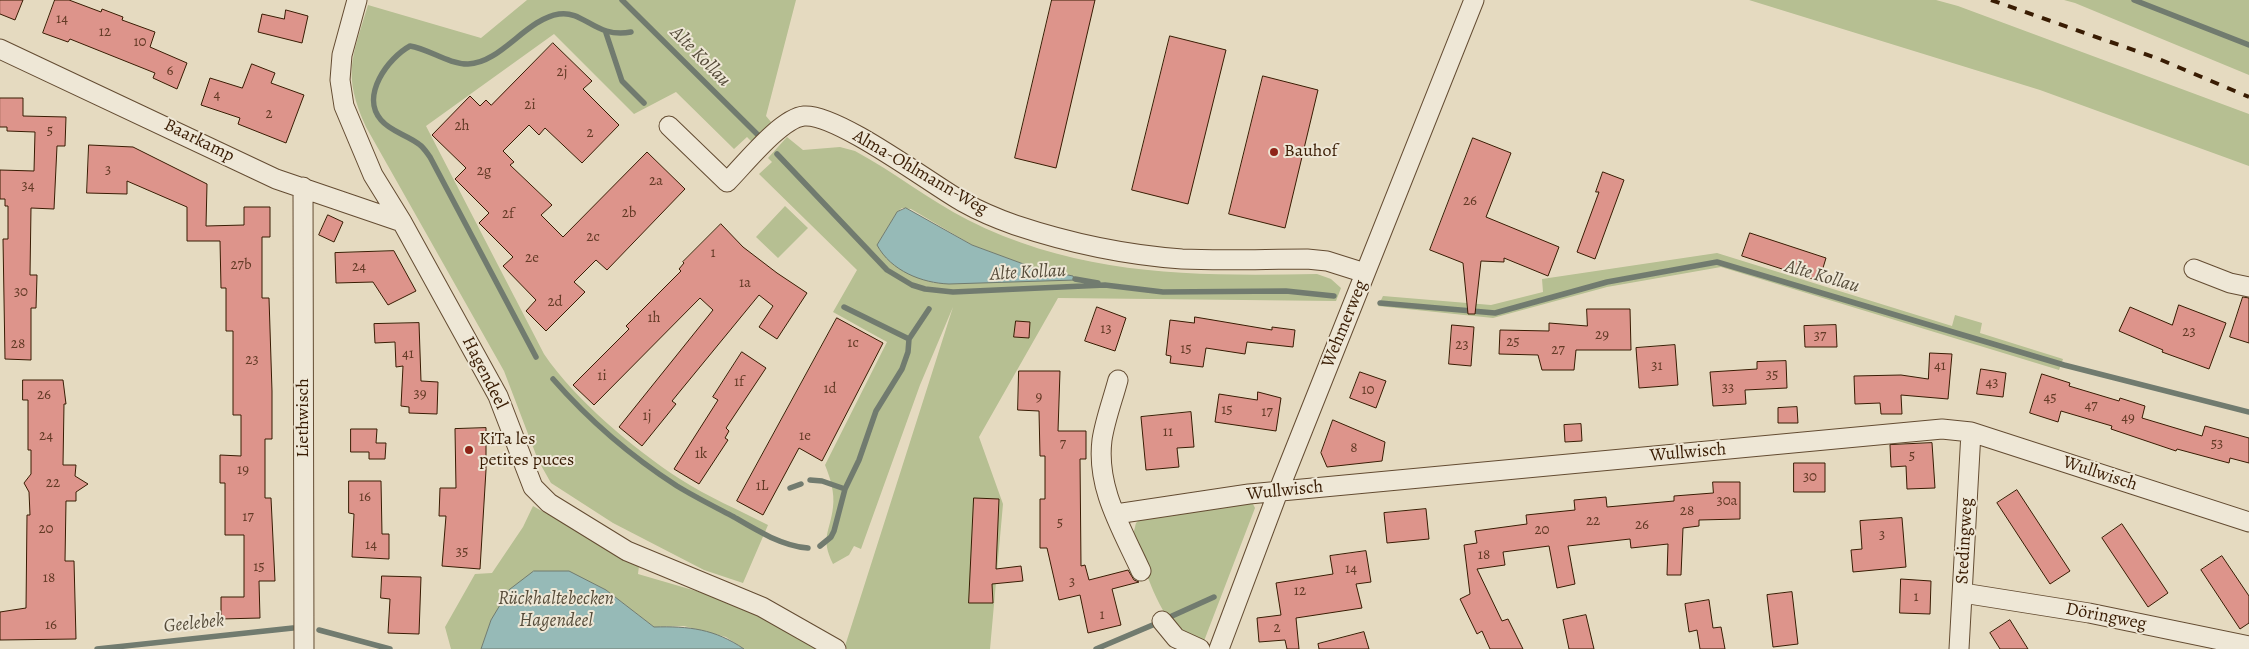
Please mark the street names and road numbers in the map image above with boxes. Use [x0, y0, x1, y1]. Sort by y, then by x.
street label: Baarkamp [160, 115, 238, 167]
street label: Alma-Ohlmann-Weg [849, 126, 991, 220]
street label: Wehmerweg [1318, 277, 1372, 371]
street label: Hagendeel [457, 333, 511, 413]
street label: Liethwisch [293, 378, 315, 458]
street label: Wullwisch [1649, 439, 1727, 467]
street label: Wullwisch [2060, 452, 2140, 496]
street label: Wullwisch [1246, 476, 1324, 506]
street label: Stedingweg [1952, 497, 1978, 585]
street label: Döringweg [2064, 599, 2148, 635]

